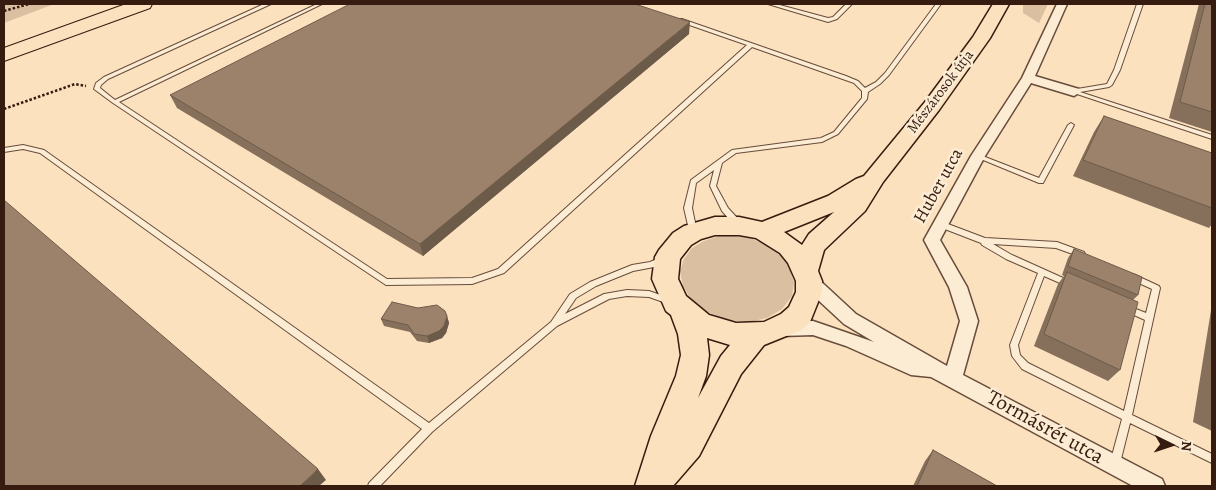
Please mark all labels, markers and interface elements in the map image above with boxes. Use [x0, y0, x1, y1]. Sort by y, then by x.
street label: Mészárosok útja [904, 47, 978, 137]
street label: Huber utca [910, 145, 968, 227]
street label: Tormásrét utca [982, 386, 1108, 470]
north arrow [1146, 420, 1196, 470]
text: N [1177, 440, 1196, 452]

